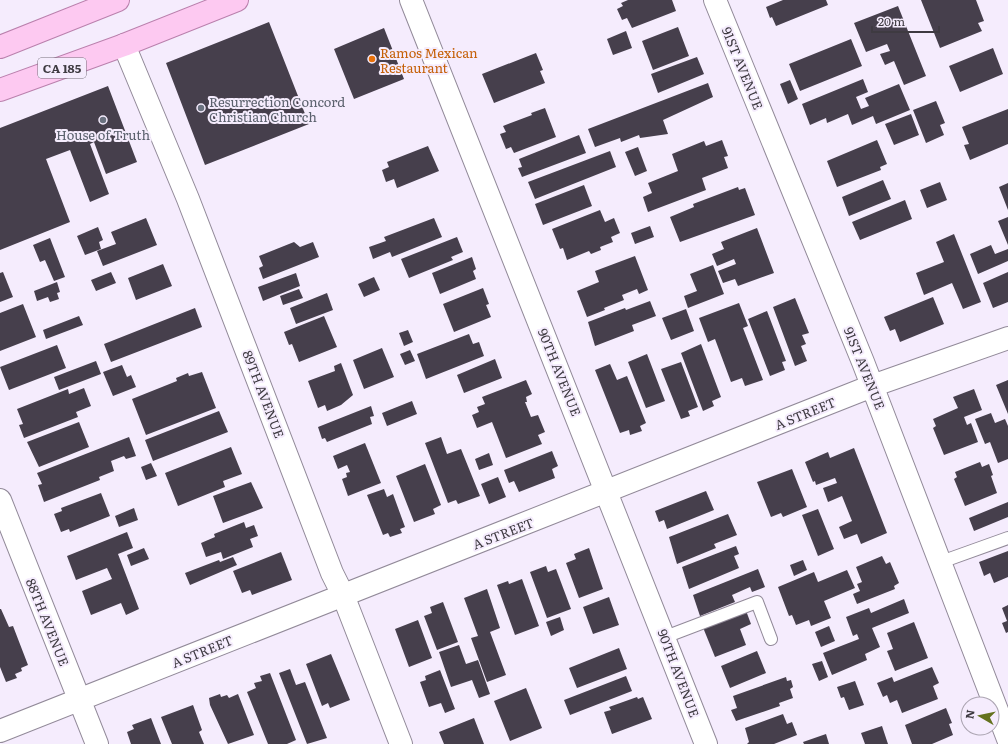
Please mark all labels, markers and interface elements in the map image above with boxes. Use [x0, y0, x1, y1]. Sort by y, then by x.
scale bar [872, 8, 939, 34]
text: 20 m [878, 12, 905, 30]
street label: 91ST AVENUE [718, 24, 768, 112]
place label: Ramos Mexican Restaurant [380, 43, 478, 77]
marker: Ramos Mexican Restaurant [367, 54, 377, 64]
road number: CA 185 [38, 58, 86, 78]
place label: Resurrection Concord Christian Church [209, 92, 345, 126]
marker: Resurrection Concord Christian Church [196, 103, 206, 113]
marker: House of Truth [98, 115, 108, 125]
place label: House of Truth [56, 125, 150, 144]
street label: 91ST AVENUE [840, 324, 890, 412]
street label: 90TH AVENUE [534, 325, 586, 419]
street label: 89TH AVENUE [239, 347, 289, 441]
street label: A STREET [772, 392, 839, 434]
street label: A STREET [470, 512, 537, 553]
street label: 88TH AVENUE [22, 575, 74, 669]
street label: 90TH AVENUE [653, 626, 705, 720]
street label: A STREET [169, 630, 236, 672]
north arrow [960, 696, 1000, 736]
text: N [961, 708, 978, 720]

